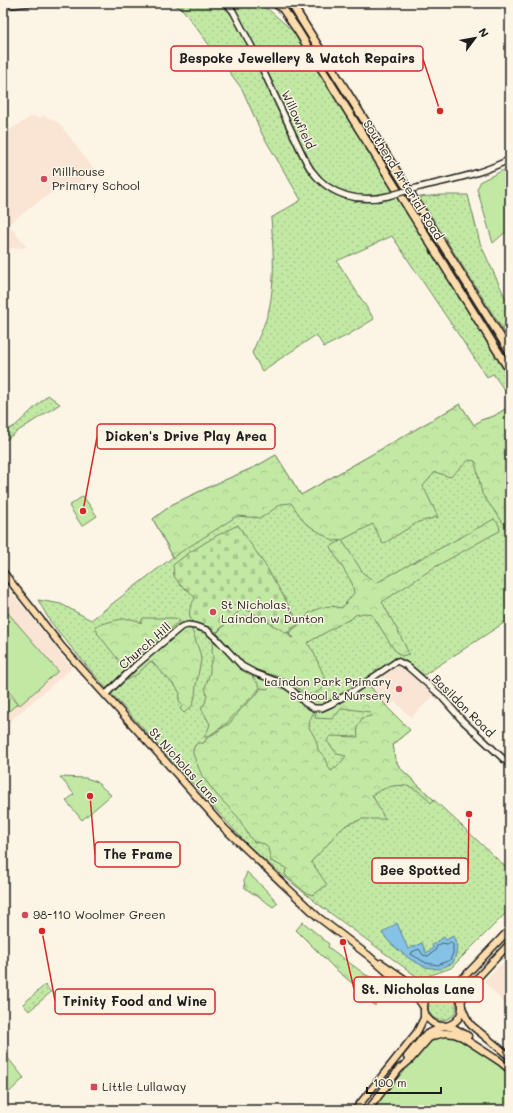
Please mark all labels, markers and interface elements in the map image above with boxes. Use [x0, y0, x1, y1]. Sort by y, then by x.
north arrow [455, 18, 495, 58]
text: N [475, 25, 492, 40]
callout: Bespoke Jewellery & Watch Repairs [171, 46, 423, 71]
text: Bespoke Jewellery & Watch Repairs [179, 49, 415, 67]
street label: Willowfield [278, 88, 320, 152]
street label: Southend Arterial Road [360, 116, 448, 243]
place label: Millhouse Primary School [52, 163, 140, 193]
marker: Millhouse Primary School [39, 174, 49, 184]
callout: Dicken's Drive Play Area [97, 424, 275, 449]
text: Dicken's Drive Play Area [105, 427, 267, 445]
place label: St Nicholas, Laindon w Dunton [221, 596, 324, 626]
marker: St Nicholas, Laindon w Dunton [208, 607, 218, 617]
street label: Church Hill [115, 618, 174, 672]
street label: Basildon Road [429, 670, 499, 740]
place label: Laindon Park Primary School & Nursery [264, 673, 391, 703]
marker: Laindon Park Primary School & Nursery [394, 684, 404, 694]
street label: St Nicholas Lane [146, 724, 223, 807]
callout: The Frame [95, 842, 180, 867]
text: The Frame [104, 845, 173, 862]
callout: Bee Spotted [372, 858, 468, 883]
text: Bee Spotted [380, 861, 460, 878]
place label: 98-110 Woolmer Green [33, 906, 165, 922]
marker: 98-110 Woolmer Green [20, 910, 30, 920]
callout: St. Nicholas Lane [354, 977, 483, 1002]
text: St. Nicholas Lane [361, 980, 475, 997]
callout: Trinity Food and Wine [55, 989, 215, 1014]
text: Trinity Food and Wine [63, 992, 207, 1010]
scale bar [367, 1069, 441, 1095]
text: 100 m [373, 1074, 407, 1090]
place label: Little Lullaway [102, 1078, 186, 1094]
marker: Little Lullaway [89, 1082, 99, 1092]

